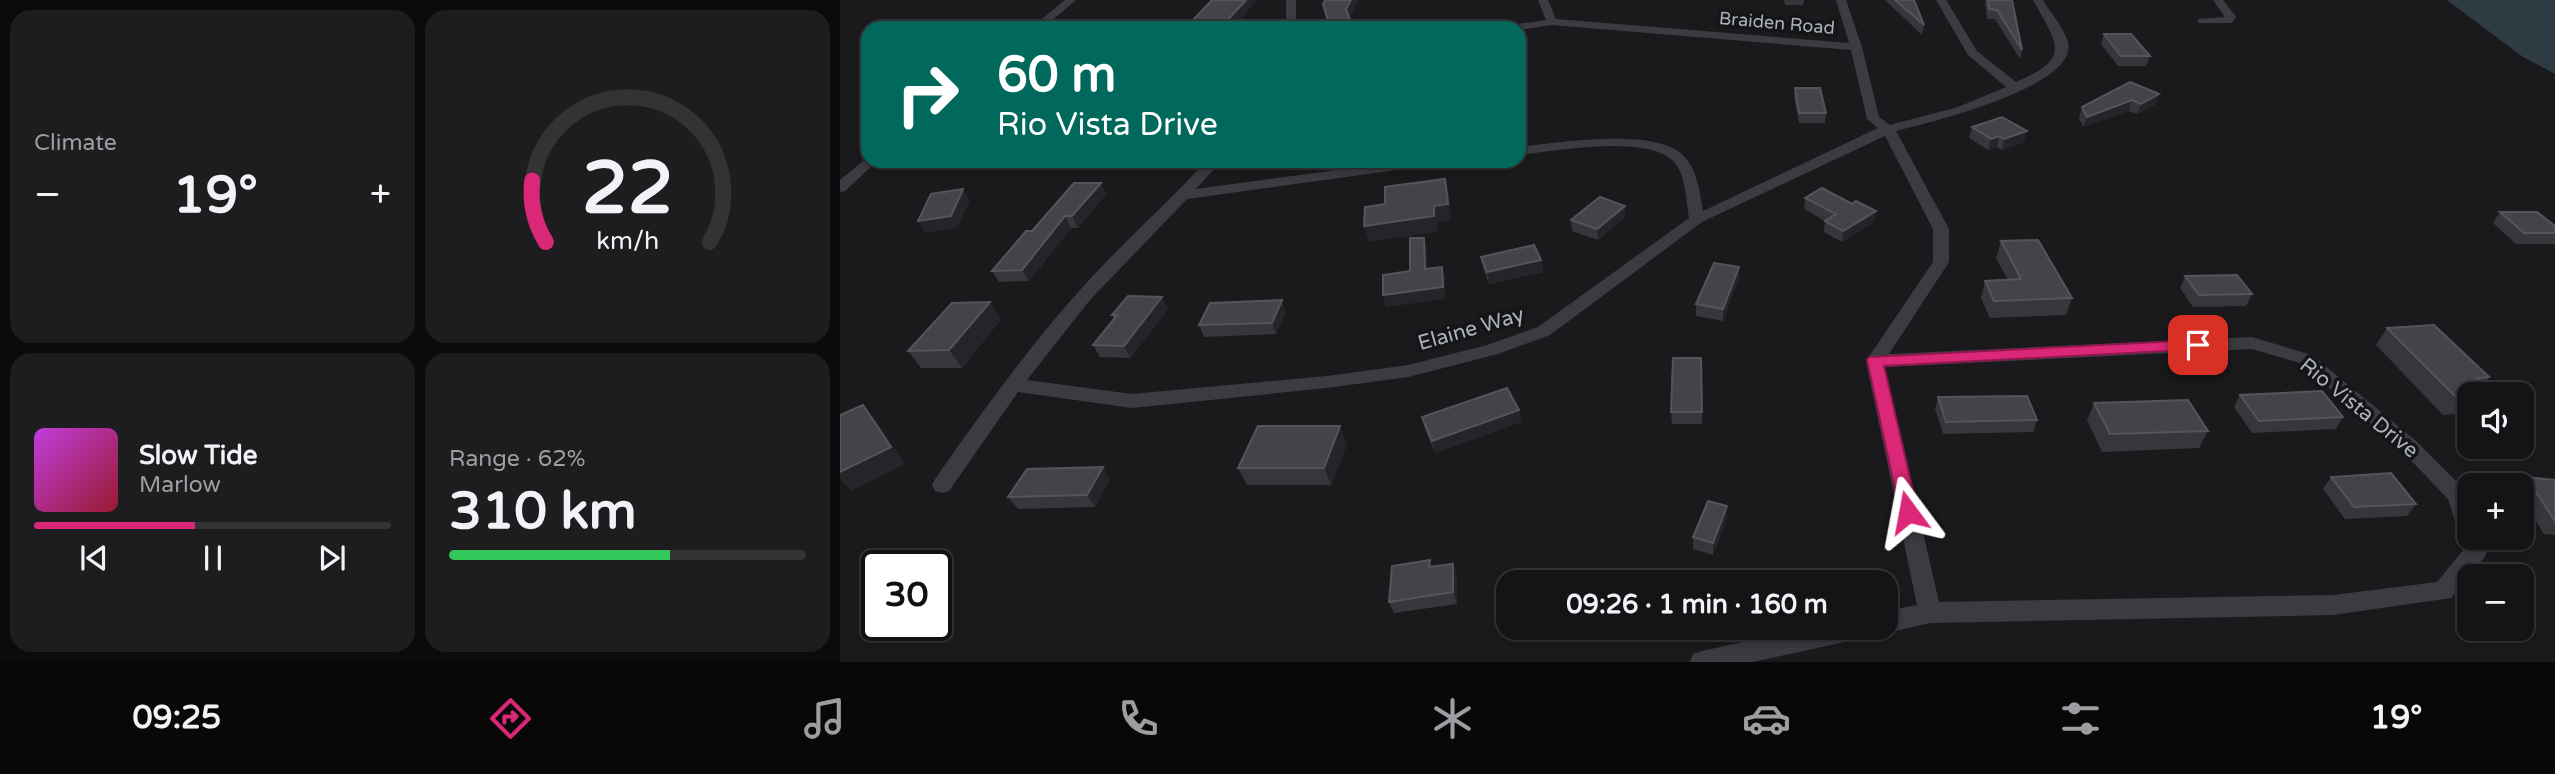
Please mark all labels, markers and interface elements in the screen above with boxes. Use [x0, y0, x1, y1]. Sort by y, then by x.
street label: Braiden Road [1718, 7, 1836, 39]
text: 60 m [997, 46, 1116, 105]
icon: right [882, 49, 973, 140]
text: Rio Vista Drive [997, 106, 1218, 144]
text: Climate [34, 129, 117, 157]
text: 22 [582, 146, 673, 234]
text: 19° [173, 164, 258, 227]
text: − [34, 172, 61, 218]
text: + [370, 172, 391, 218]
text: km/h [596, 226, 659, 256]
street label: Elaine Way [1415, 302, 1527, 356]
pin [2168, 315, 2228, 375]
icon: arrive [2179, 326, 2217, 364]
street label: Rio Vista Drive [2295, 353, 2423, 463]
map controls [2457, 382, 2534, 641]
button: sound [2457, 382, 2534, 459]
text: Slow Tide [139, 440, 257, 471]
text: Range · 62% [449, 445, 585, 473]
text: Marlow [139, 471, 221, 499]
button: + [2457, 473, 2534, 550]
position arrow [1871, 475, 1945, 549]
text: 310 km [449, 480, 637, 543]
icon: previous [75, 539, 113, 577]
icon: pause [194, 539, 232, 577]
icon: next [313, 539, 351, 577]
speed limit sign: 30 [861, 550, 952, 641]
button: − [2457, 564, 2534, 641]
text: 09:26 · 1 min · 160 m [1566, 589, 1828, 620]
icon: directions [486, 694, 535, 743]
icon: music [800, 694, 849, 743]
icon: phone [1114, 694, 1163, 743]
icon: climate [1428, 694, 1477, 743]
icon: car [1742, 694, 1791, 743]
icon: filters [2056, 694, 2105, 743]
text: 09:25 [132, 699, 221, 737]
text: 19° [2370, 699, 2422, 737]

